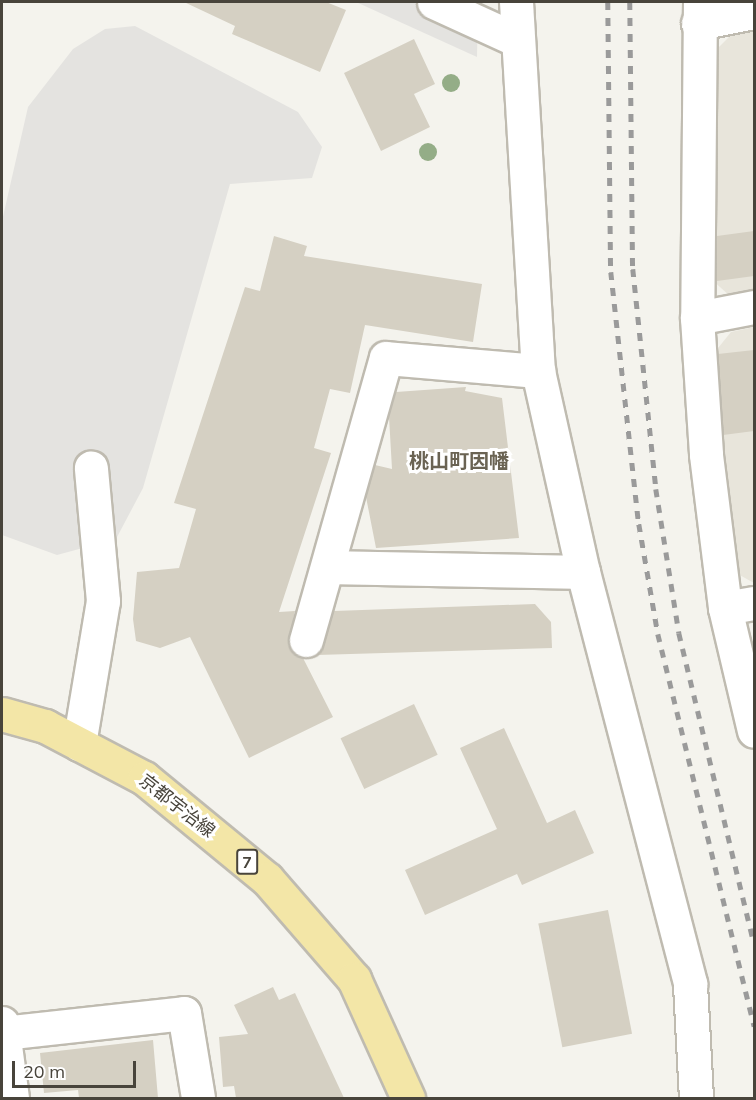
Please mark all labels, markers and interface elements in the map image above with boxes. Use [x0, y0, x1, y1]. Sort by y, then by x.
district label: 桃山町因幡 [409, 448, 509, 472]
street label: 京都宇治線 [135, 770, 219, 842]
road number: 7 [235, 849, 259, 875]
scale bar [15, 1049, 140, 1087]
text: 20 m [23, 1060, 65, 1083]

